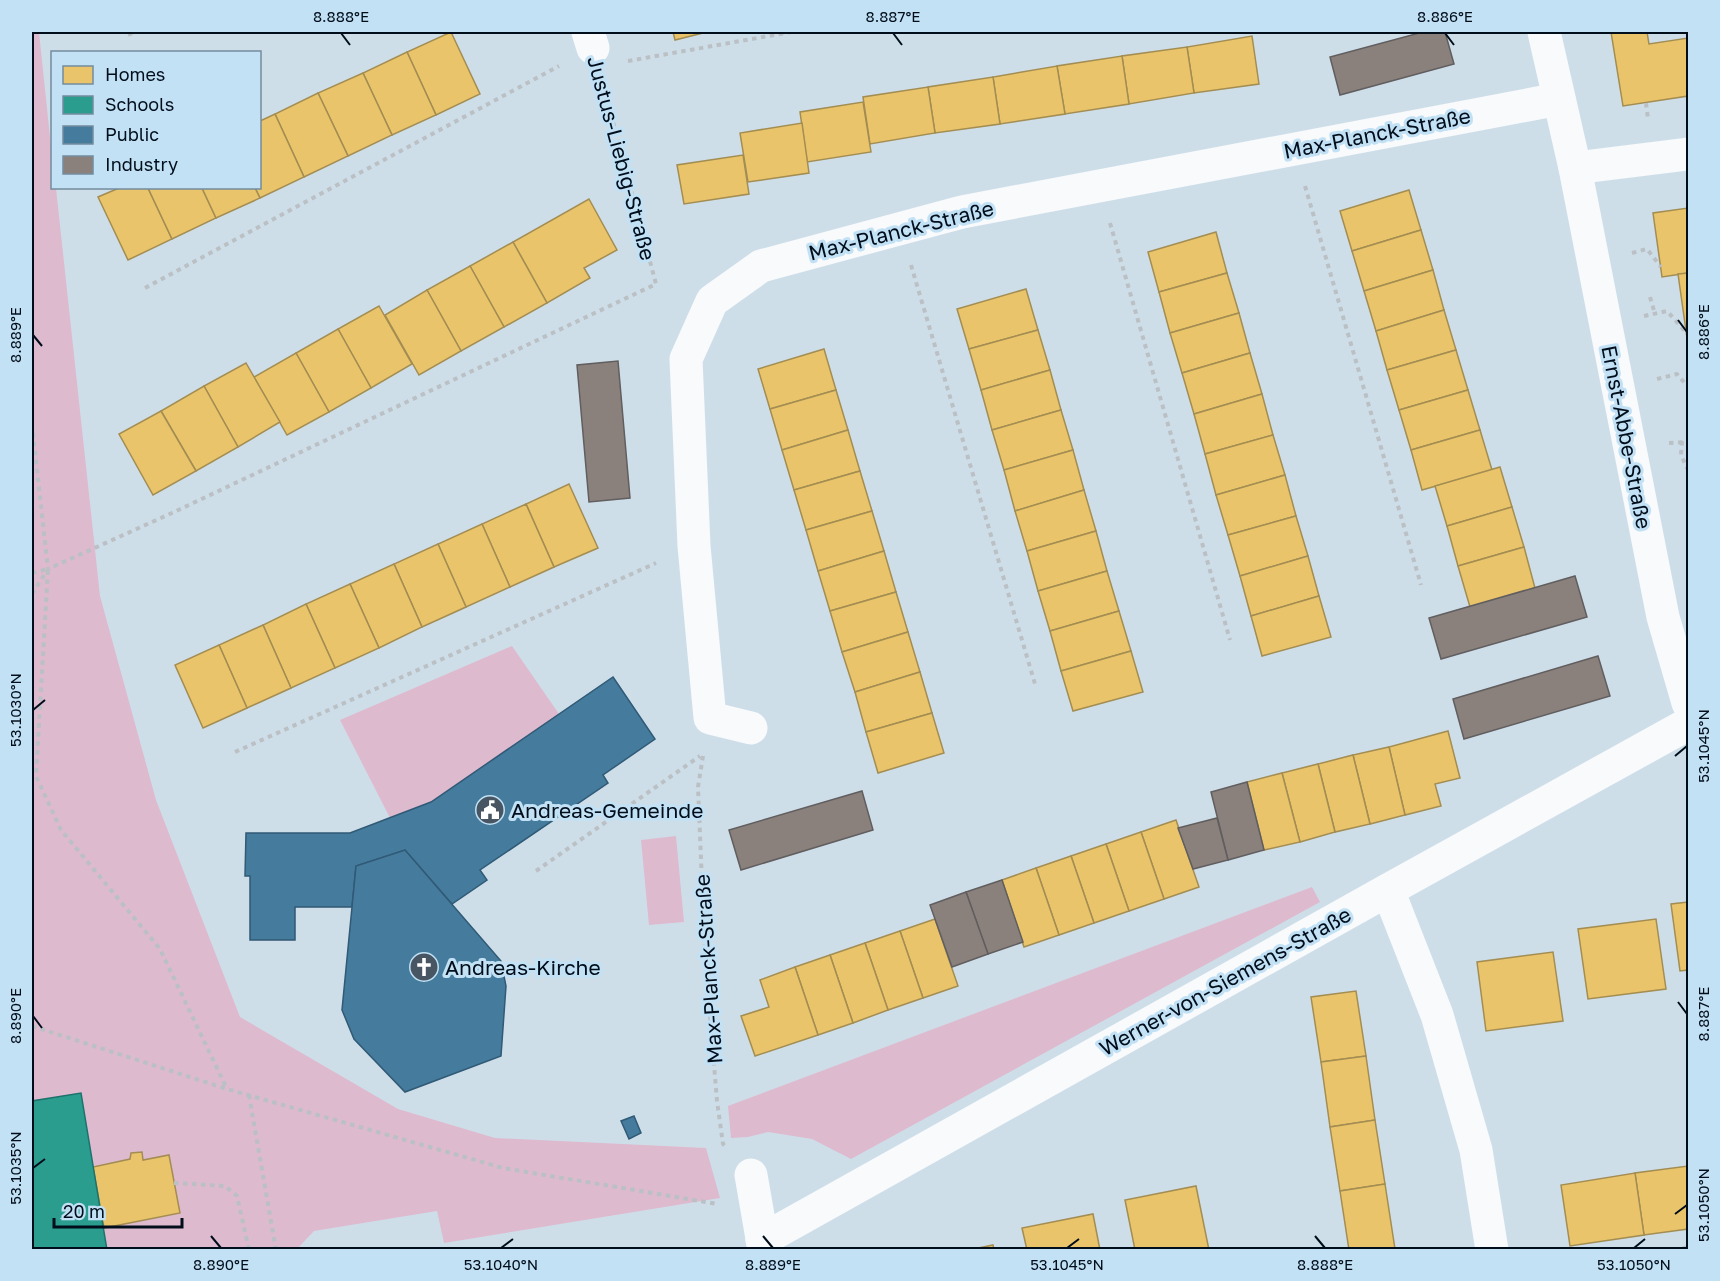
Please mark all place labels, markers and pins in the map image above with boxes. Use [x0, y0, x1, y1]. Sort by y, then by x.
public building icon: Andreas-Gemeinde [474, 794, 506, 826]
place label: Andreas-Gemeinde [511, 797, 703, 823]
church icon: Andreas-Kirche [408, 951, 440, 983]
place label: Andreas-Kirche [445, 954, 601, 980]

